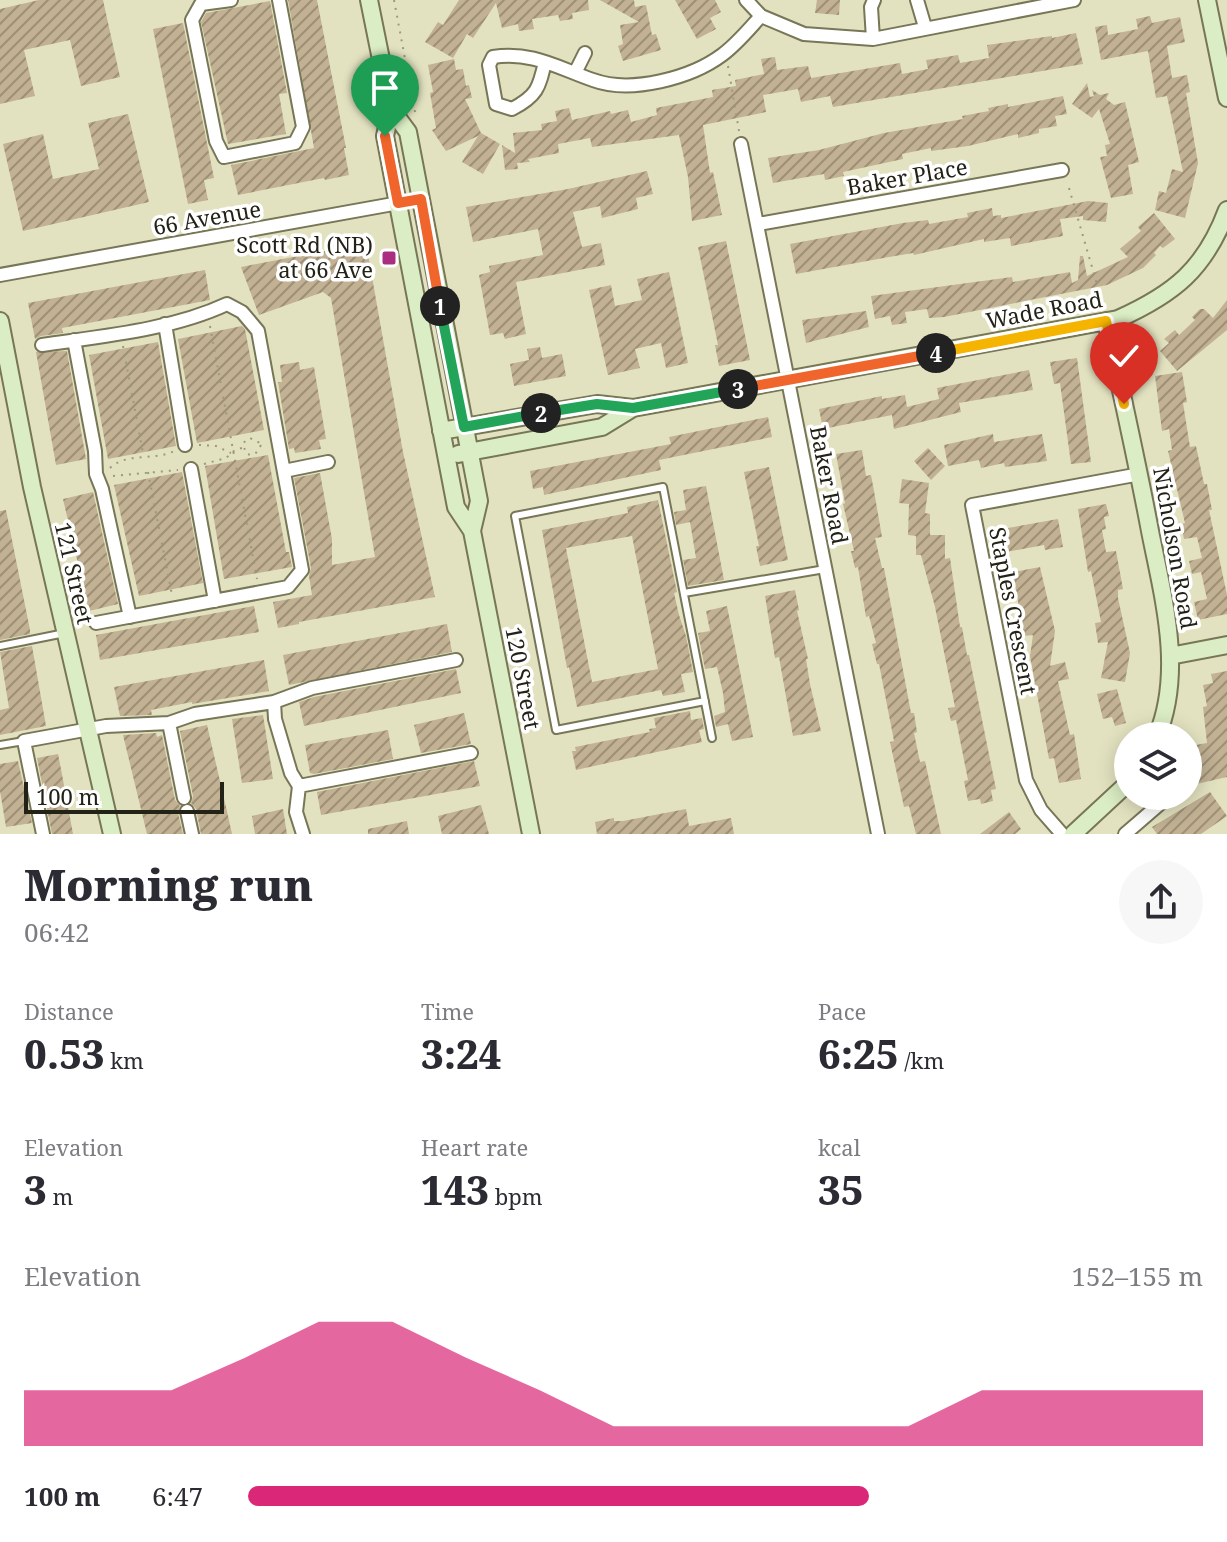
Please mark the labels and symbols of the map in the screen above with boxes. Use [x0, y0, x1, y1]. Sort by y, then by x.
pin [351, 54, 419, 136]
street label: Baker Place [844, 151, 970, 201]
street label: 66 Avenue [151, 193, 263, 241]
place label: Scott Rd (NB) at 66 Ave [236, 229, 373, 284]
marker: Scott Rd (NB) at 66 Ave [380, 249, 398, 267]
street label: Wade Road [983, 283, 1105, 335]
pin: 1 [420, 286, 460, 326]
pin [1090, 322, 1158, 404]
pin: 4 [916, 333, 956, 373]
pin: 3 [718, 369, 758, 409]
pin: 2 [521, 393, 561, 433]
street label: Baker Road [804, 423, 856, 547]
street label: Nicholson Road [1147, 465, 1205, 632]
street label: 121 Street [49, 519, 101, 627]
street label: Staples Crescent [983, 525, 1045, 697]
street label: 120 Street [499, 624, 549, 732]
scale bar [24, 778, 224, 814]

